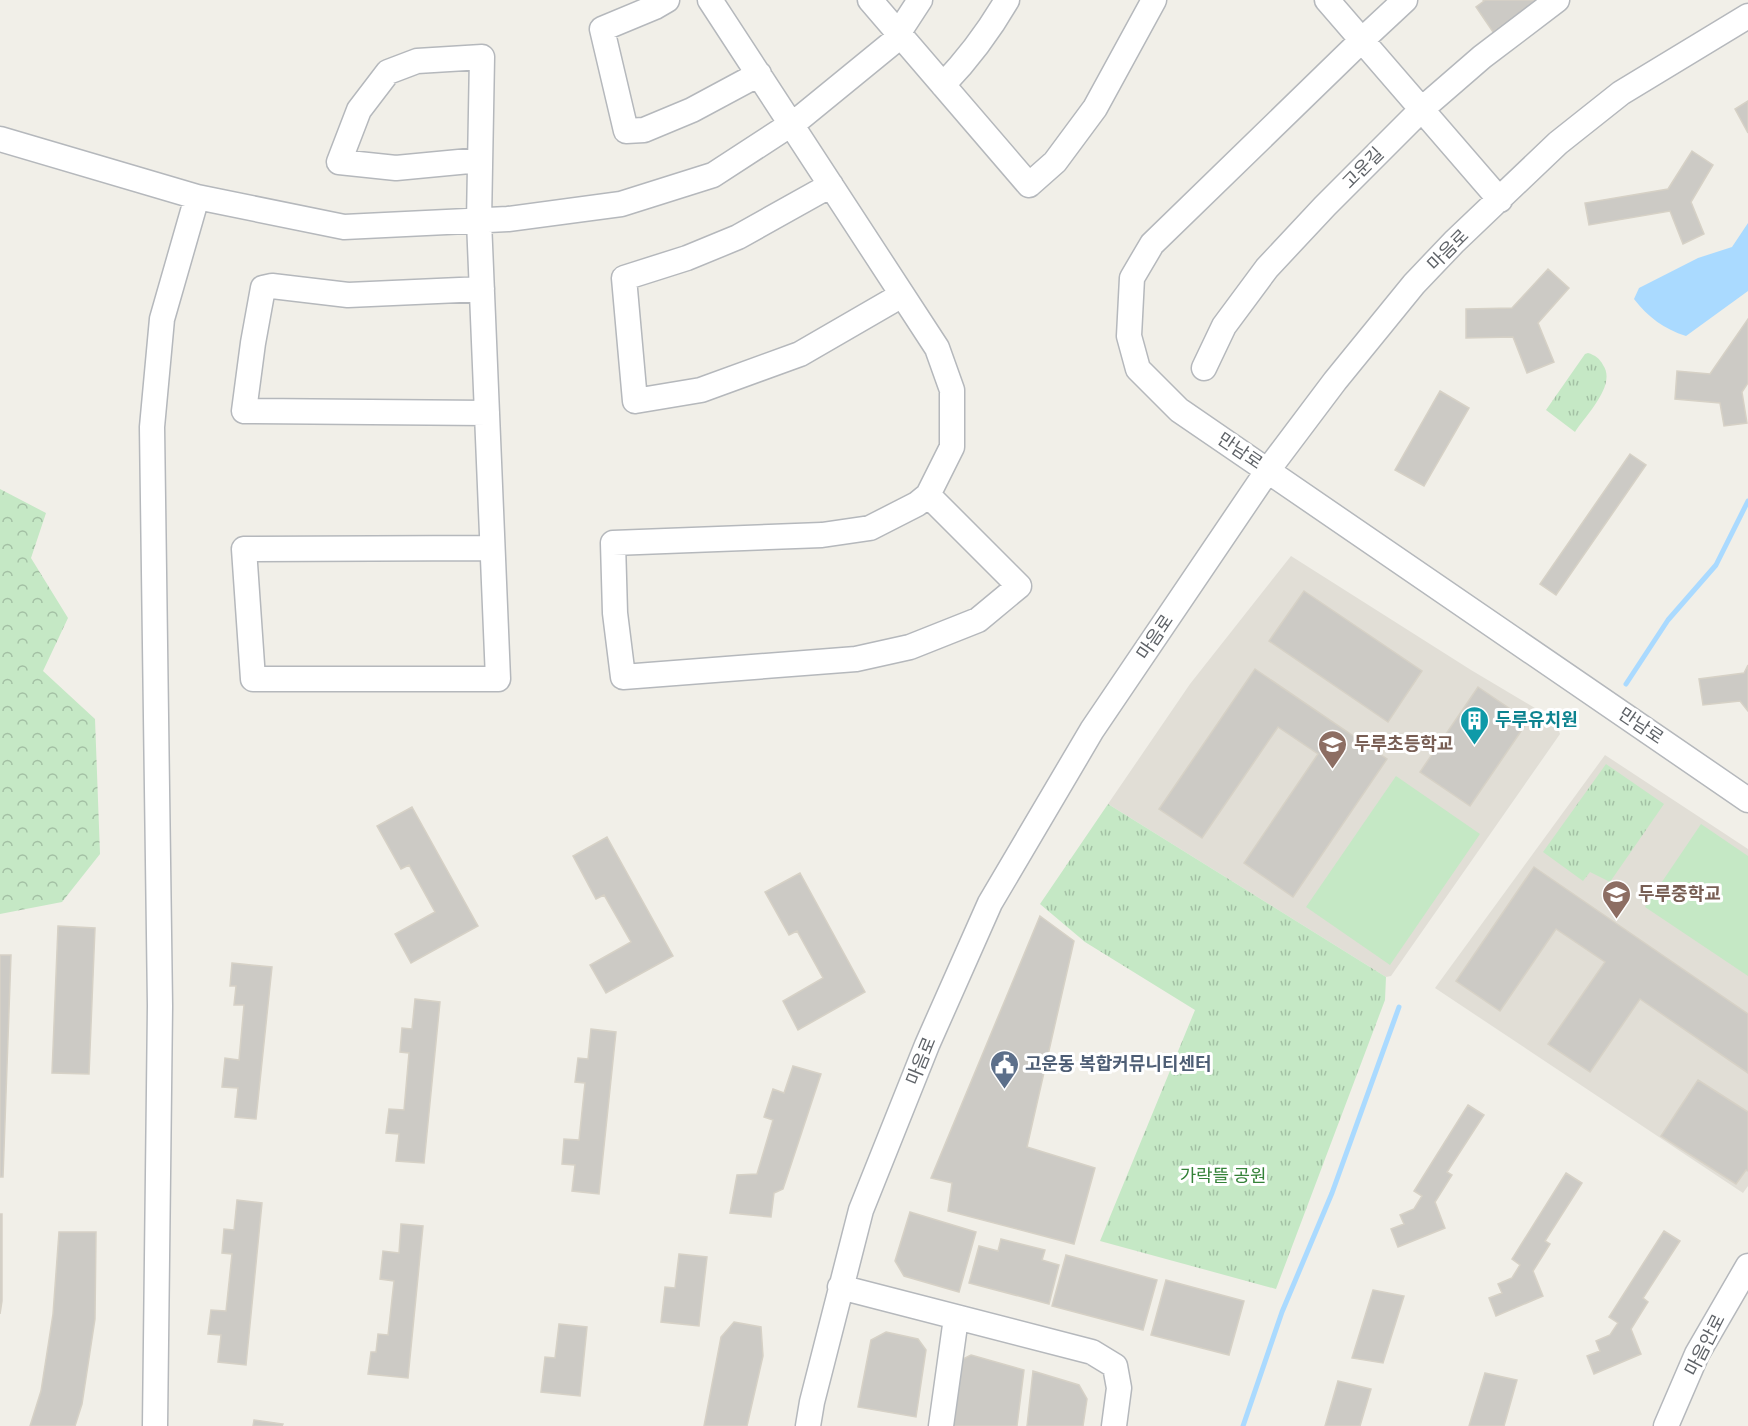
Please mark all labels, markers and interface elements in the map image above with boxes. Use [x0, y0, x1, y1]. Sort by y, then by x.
street label: 고운길 [1338, 143, 1390, 195]
street label: 마음로 [1423, 225, 1475, 277]
street label: 만남로 [1212, 429, 1266, 476]
street label: 마음로 [1133, 611, 1180, 665]
building icon: 두루유치원 [1458, 704, 1490, 746]
street label: 만남로 [1613, 704, 1667, 751]
place label: 두루유치원 [1495, 710, 1578, 733]
school or university icon: 두루초등학교 [1317, 728, 1349, 770]
place label: 두루초등학교 [1354, 734, 1453, 757]
school or university icon: 두루중학교 [1601, 878, 1633, 920]
place label: 두루중학교 [1638, 884, 1721, 907]
street label: 마음로 [902, 1034, 942, 1089]
public building icon: 고운동 복합커뮤니티센터 [988, 1048, 1020, 1090]
place label: 고운동 복합커뮤니티센터 [1025, 1054, 1212, 1077]
park label: 가락뜰 공원 [1179, 1166, 1267, 1189]
street label: 마음안로 [1681, 1311, 1732, 1380]

